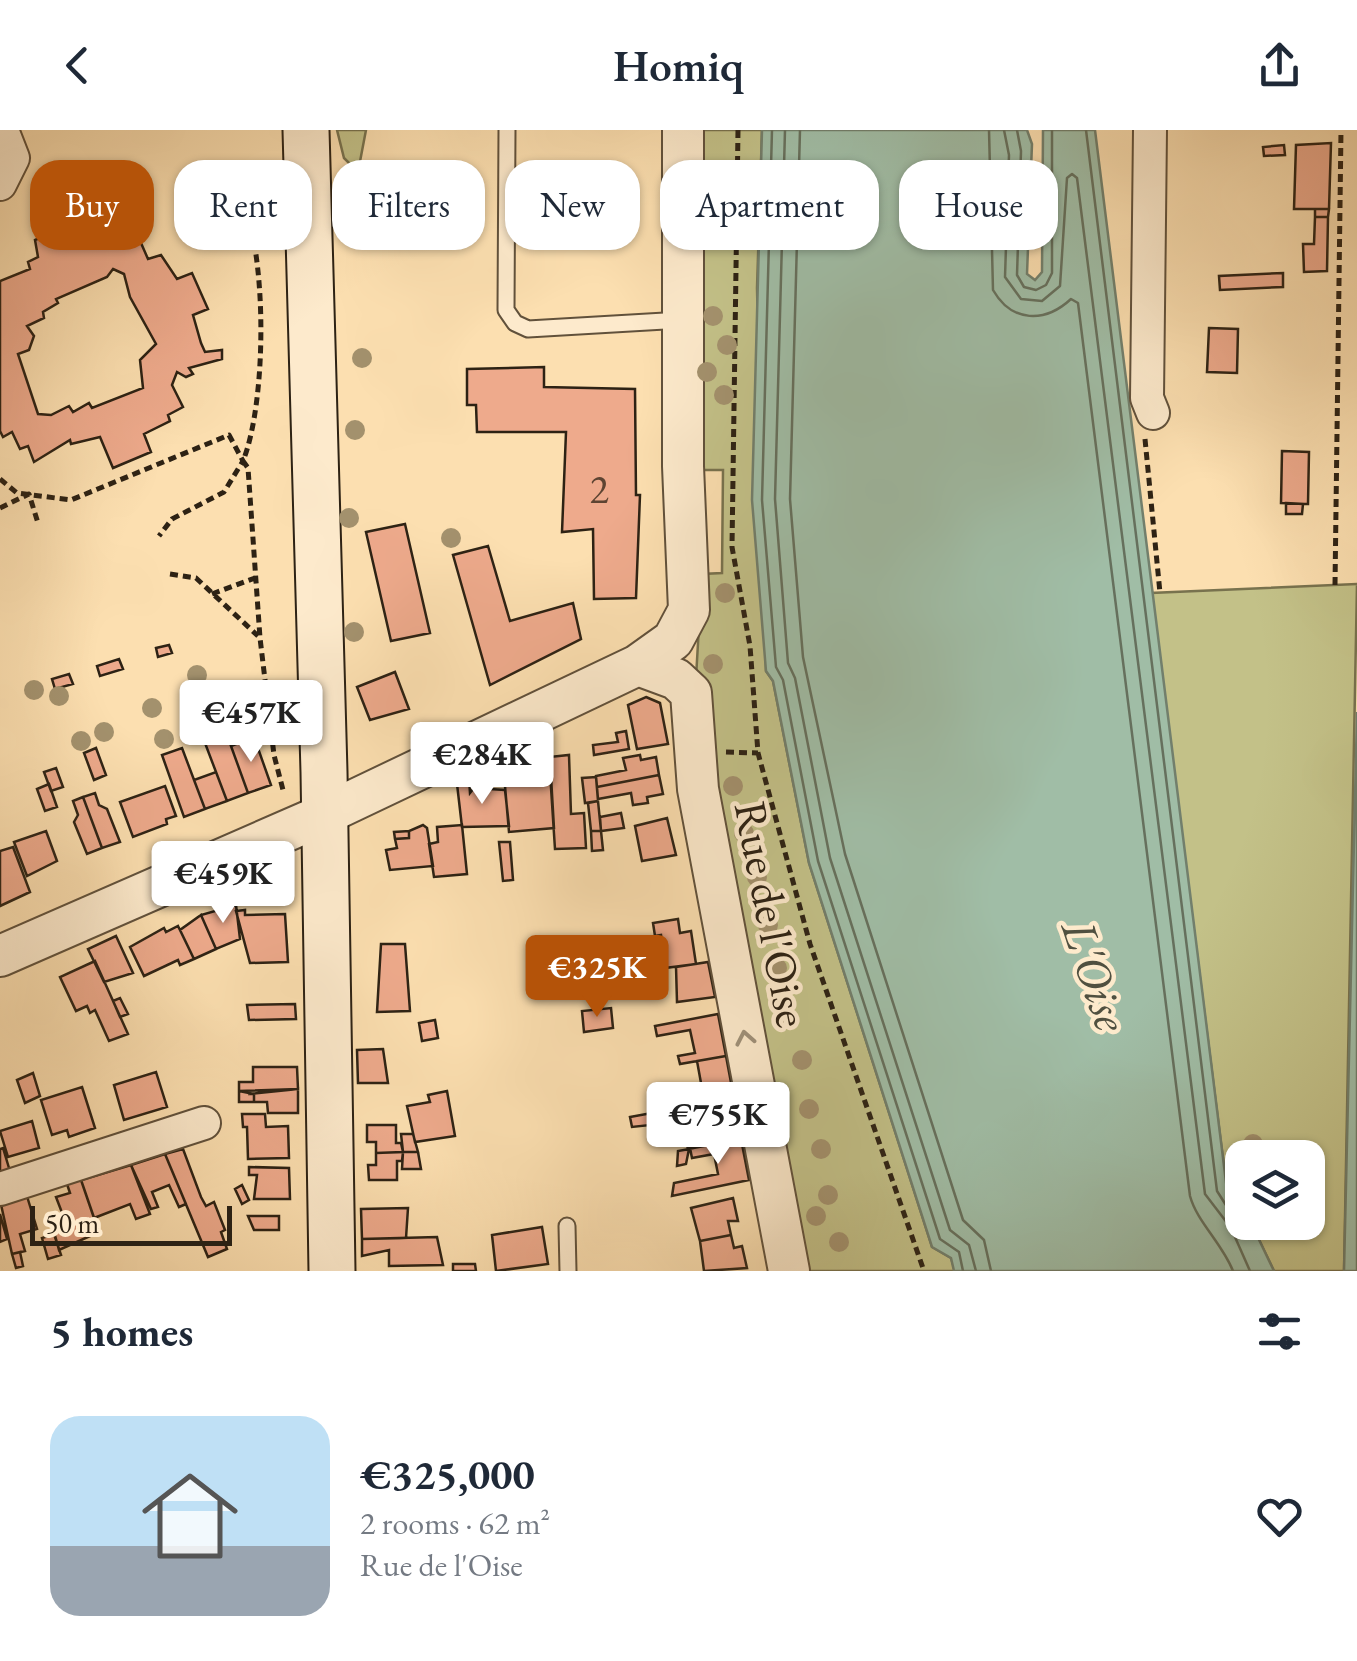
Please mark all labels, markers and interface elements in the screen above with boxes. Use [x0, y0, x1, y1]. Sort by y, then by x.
text: Homiq [613, 36, 744, 94]
icon: back [50, 38, 105, 93]
icon: share [1252, 38, 1307, 93]
chip: Buy [30, 160, 154, 250]
chip: Rent [174, 160, 312, 250]
chip: Filters [332, 160, 485, 250]
chip: New [505, 160, 640, 250]
chip: Apartment [660, 160, 879, 250]
chip: House [899, 160, 1058, 250]
house number: 2 [589, 463, 609, 515]
pin: €457K [181, 680, 321, 765]
text: €457K [202, 691, 300, 733]
pin: €284K [412, 722, 552, 807]
text: €284K [433, 733, 531, 775]
street label: Rue de l'Oise [722, 796, 822, 1032]
pin: €459K [153, 841, 293, 926]
text: €459K [174, 852, 272, 894]
water label: L'Oise [1048, 910, 1144, 1040]
pin: €325K [527, 935, 667, 1020]
text: €325K [548, 946, 646, 988]
one-way arrow [735, 1029, 756, 1046]
pin: €755K [648, 1082, 788, 1167]
text: €755K [669, 1093, 767, 1135]
map controls [1225, 1140, 1325, 1240]
button: layers [1225, 1140, 1325, 1240]
scale bar [30, 1201, 232, 1246]
text: 50 m [45, 1205, 99, 1241]
text: 5 homes [50, 1304, 193, 1359]
icon: filters [1252, 1304, 1307, 1359]
text: €325,000 [360, 1447, 535, 1502]
icon: home [130, 1456, 250, 1576]
icon: heart [1252, 1489, 1307, 1544]
text: 2 rooms · 62 m² [360, 1502, 550, 1544]
text: Rue de l'Oise [360, 1544, 523, 1586]

